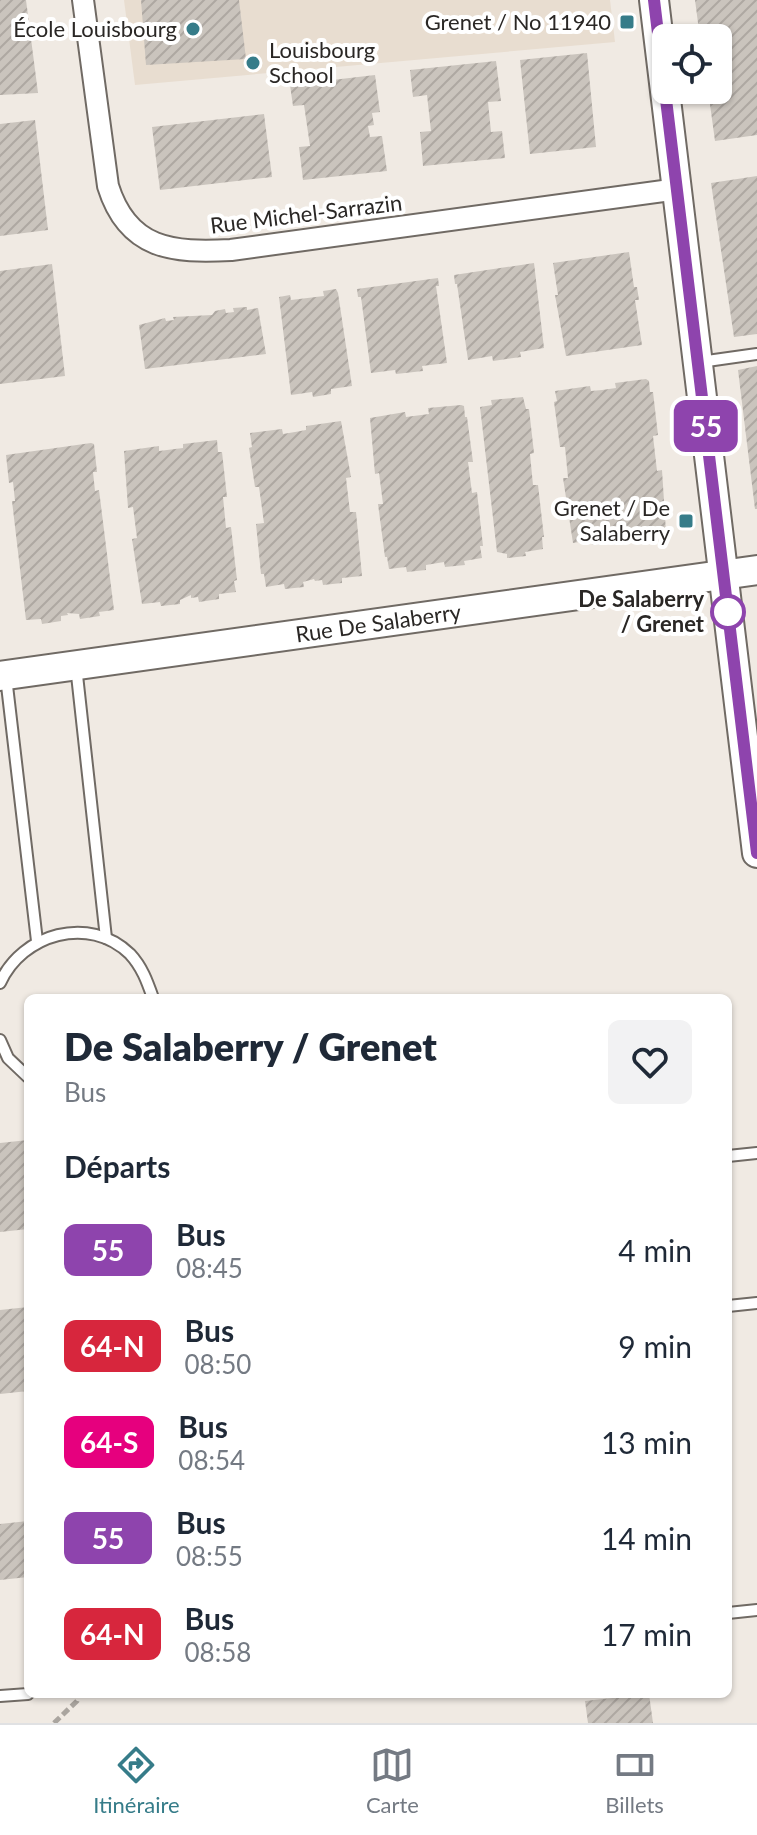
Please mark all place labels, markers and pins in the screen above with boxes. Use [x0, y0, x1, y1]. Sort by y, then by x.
place label: Grenet / No 11940 [425, 8, 611, 35]
marker: Grenet / No 11940 [618, 13, 636, 31]
place label: École Louisbourg [13, 15, 177, 42]
marker: École Louisbourg [184, 20, 202, 38]
place label: Louisbourg School [269, 36, 375, 88]
marker: Louisbourg School [244, 54, 262, 72]
place label: Grenet / De Salaberry [554, 494, 671, 546]
marker: Grenet / De Salaberry [677, 512, 695, 530]
place label: De Salaberry / Grenet [578, 585, 705, 637]
marker: De Salaberry / Grenet [711, 595, 745, 629]

